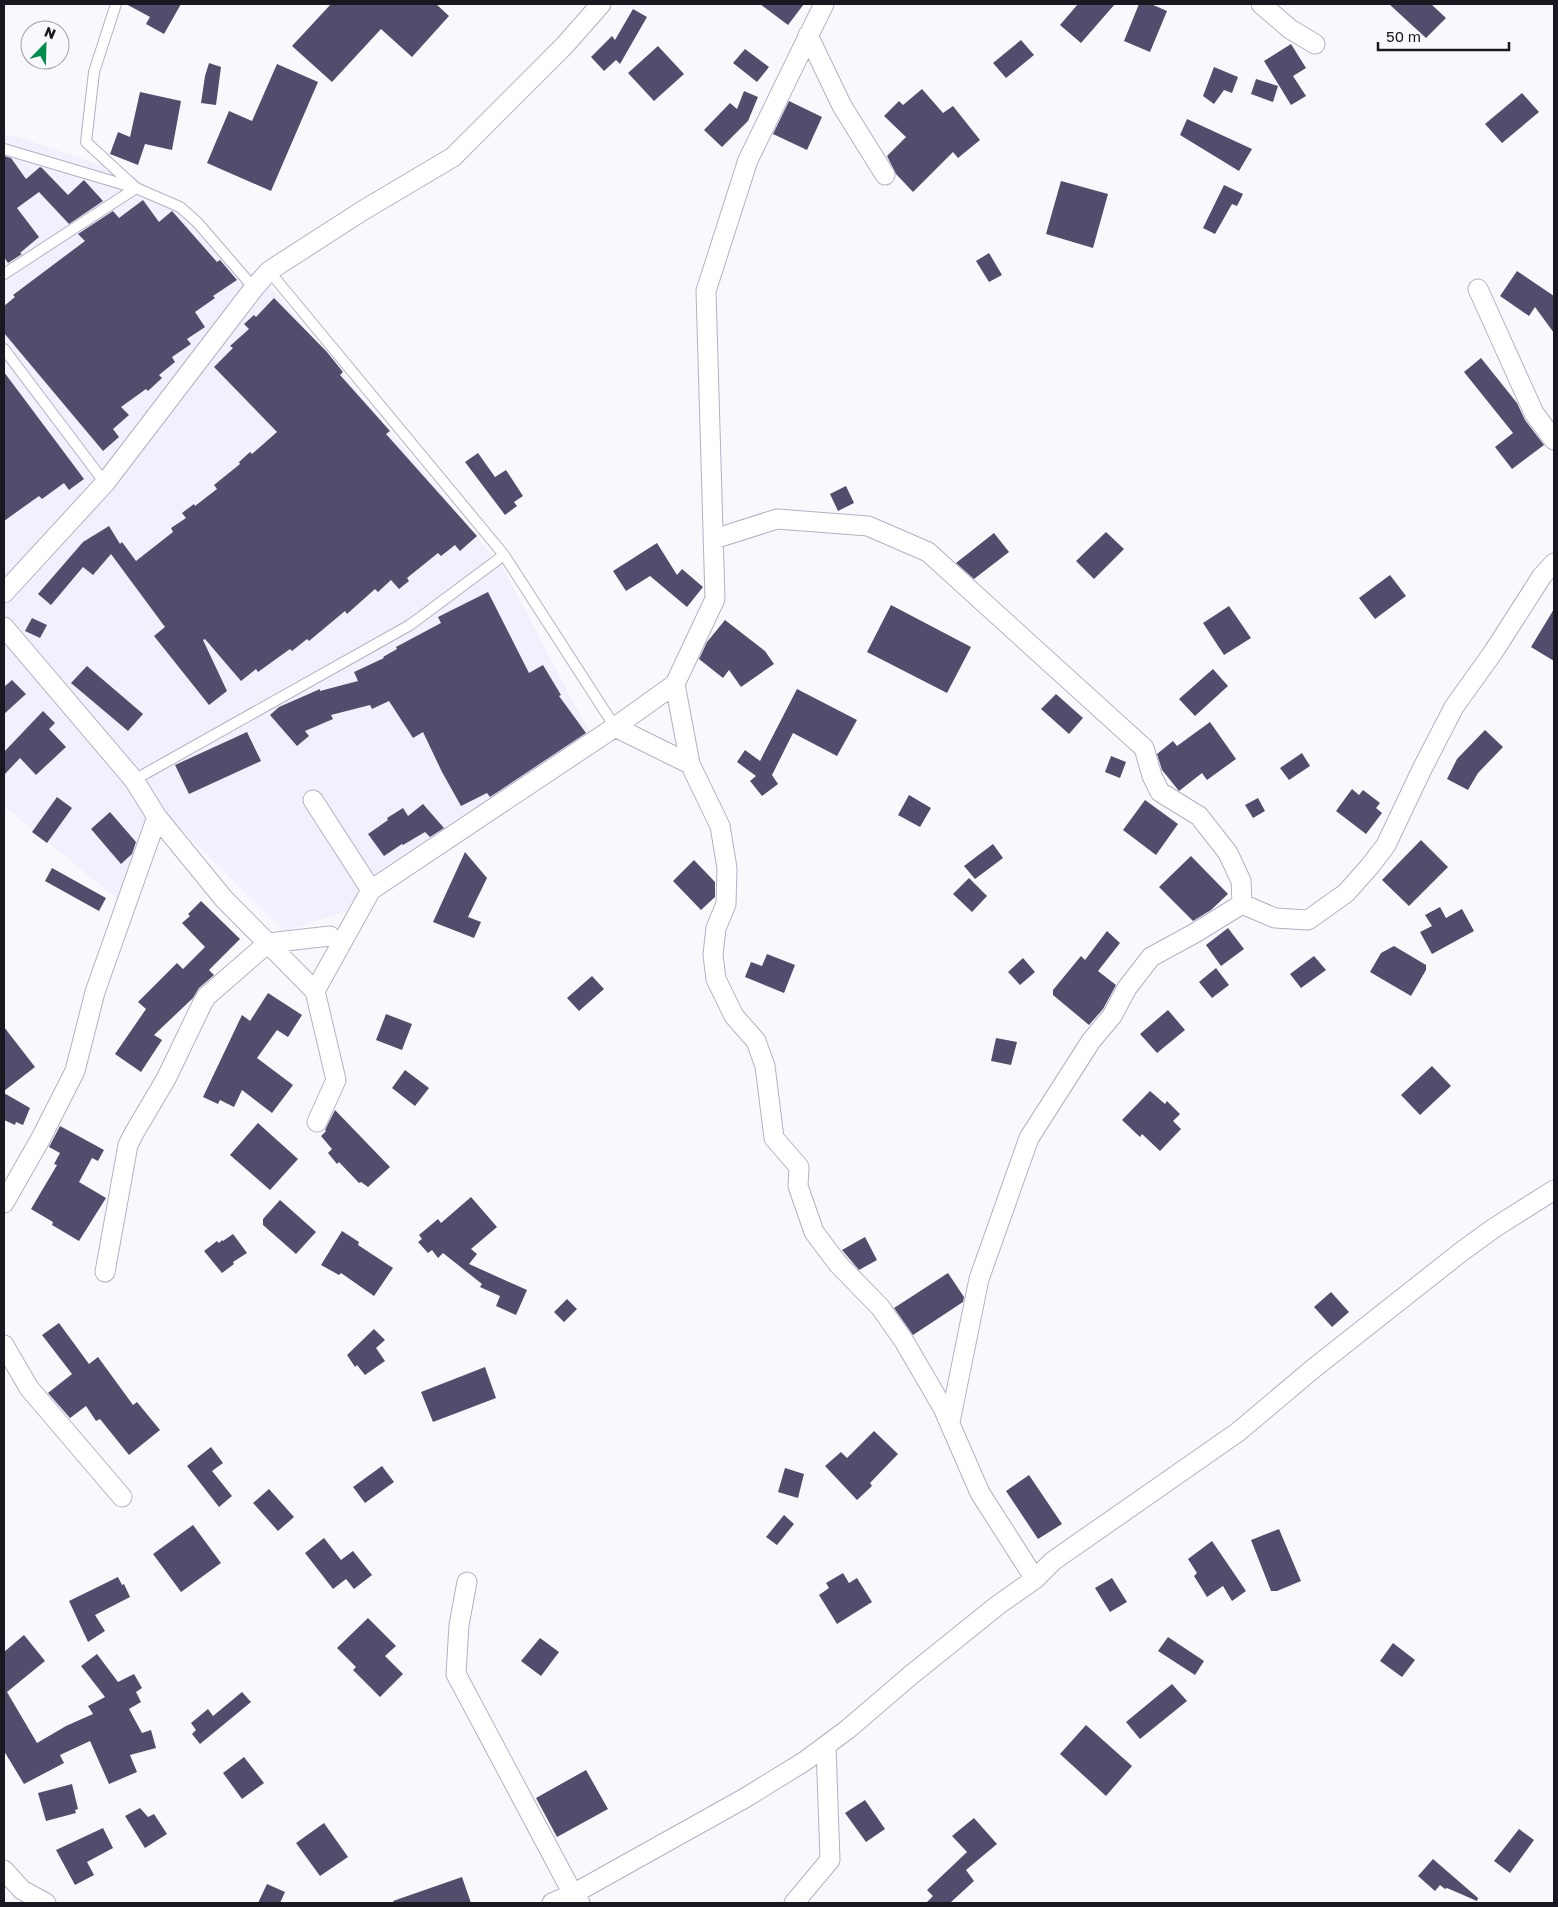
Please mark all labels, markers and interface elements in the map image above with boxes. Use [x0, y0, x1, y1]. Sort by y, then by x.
north arrow [20, 20, 70, 70]
scale bar [1378, 20, 1509, 52]
text: N [42, 23, 58, 42]
text: 50 m [1386, 27, 1421, 45]

